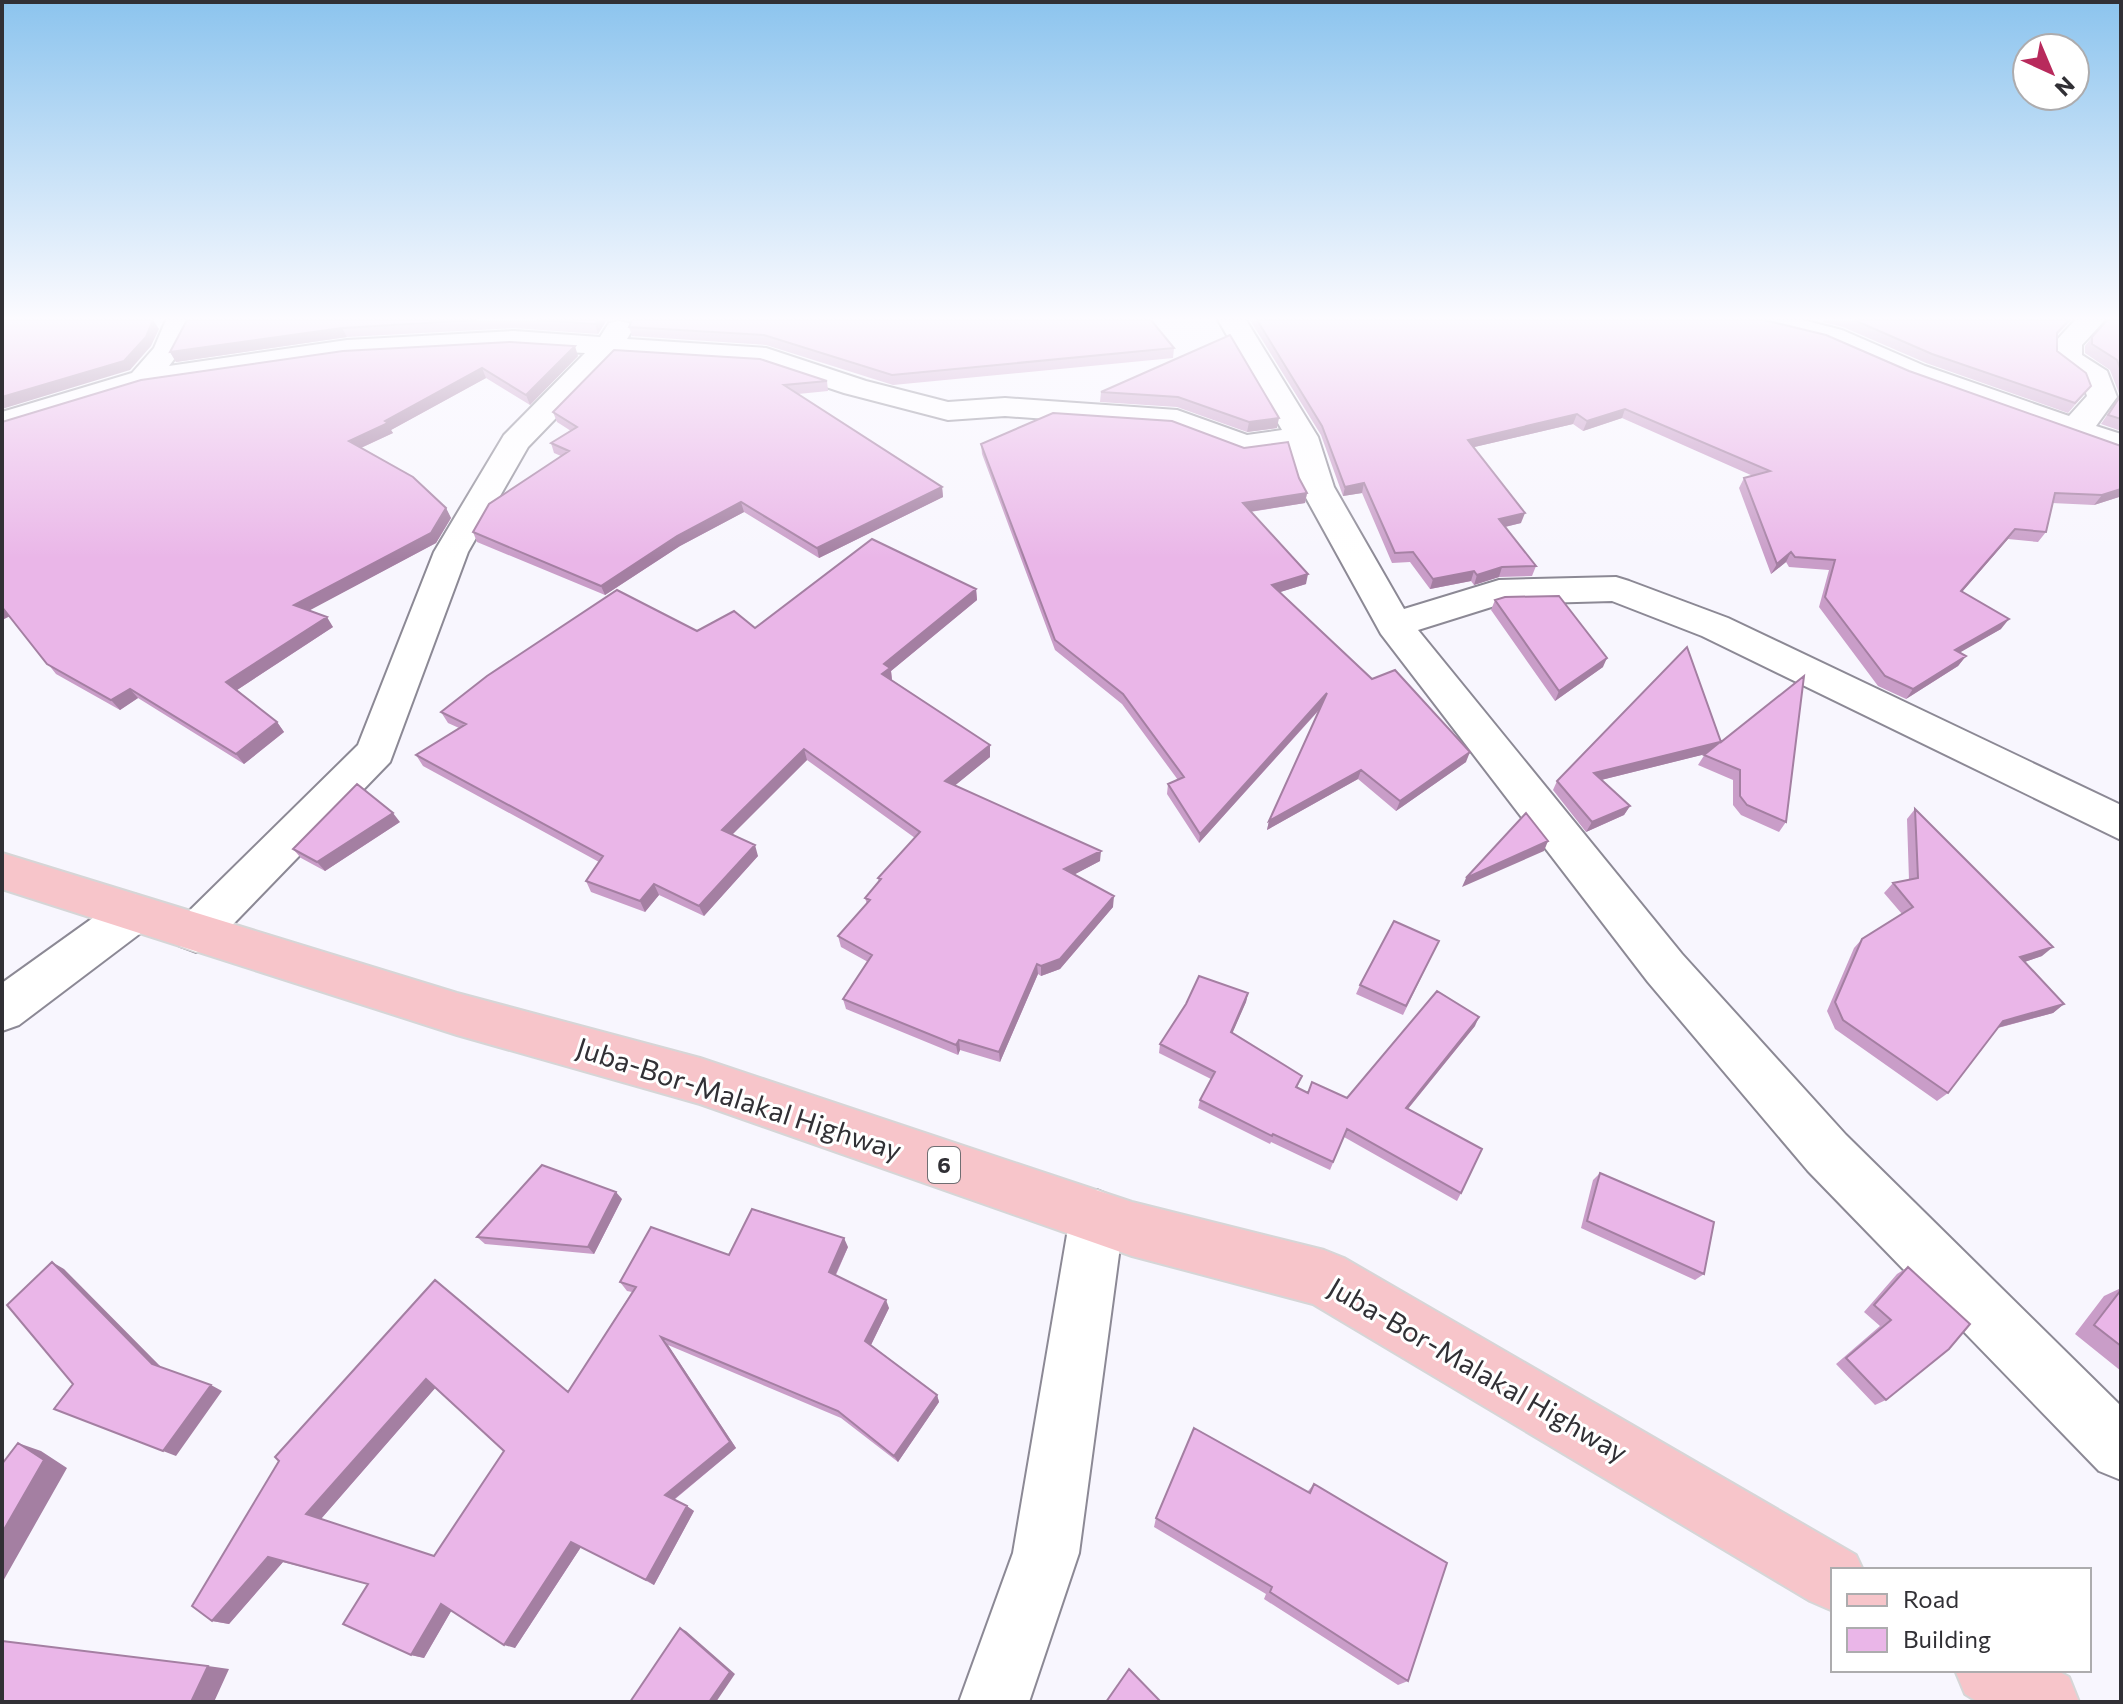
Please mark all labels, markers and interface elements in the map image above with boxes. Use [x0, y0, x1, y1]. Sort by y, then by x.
north arrow [2011, 32, 2091, 112]
text: N [2050, 71, 2081, 102]
street label: Juba-Bor-Malakal Highway [572, 1029, 906, 1167]
road number: 6 [928, 1147, 960, 1183]
street label: Juba-Bor-Malakal Highway [1323, 1269, 1634, 1469]
legend [1831, 1568, 2091, 1672]
text: Road [1903, 1584, 1959, 1613]
text: Building [1903, 1624, 1991, 1653]

